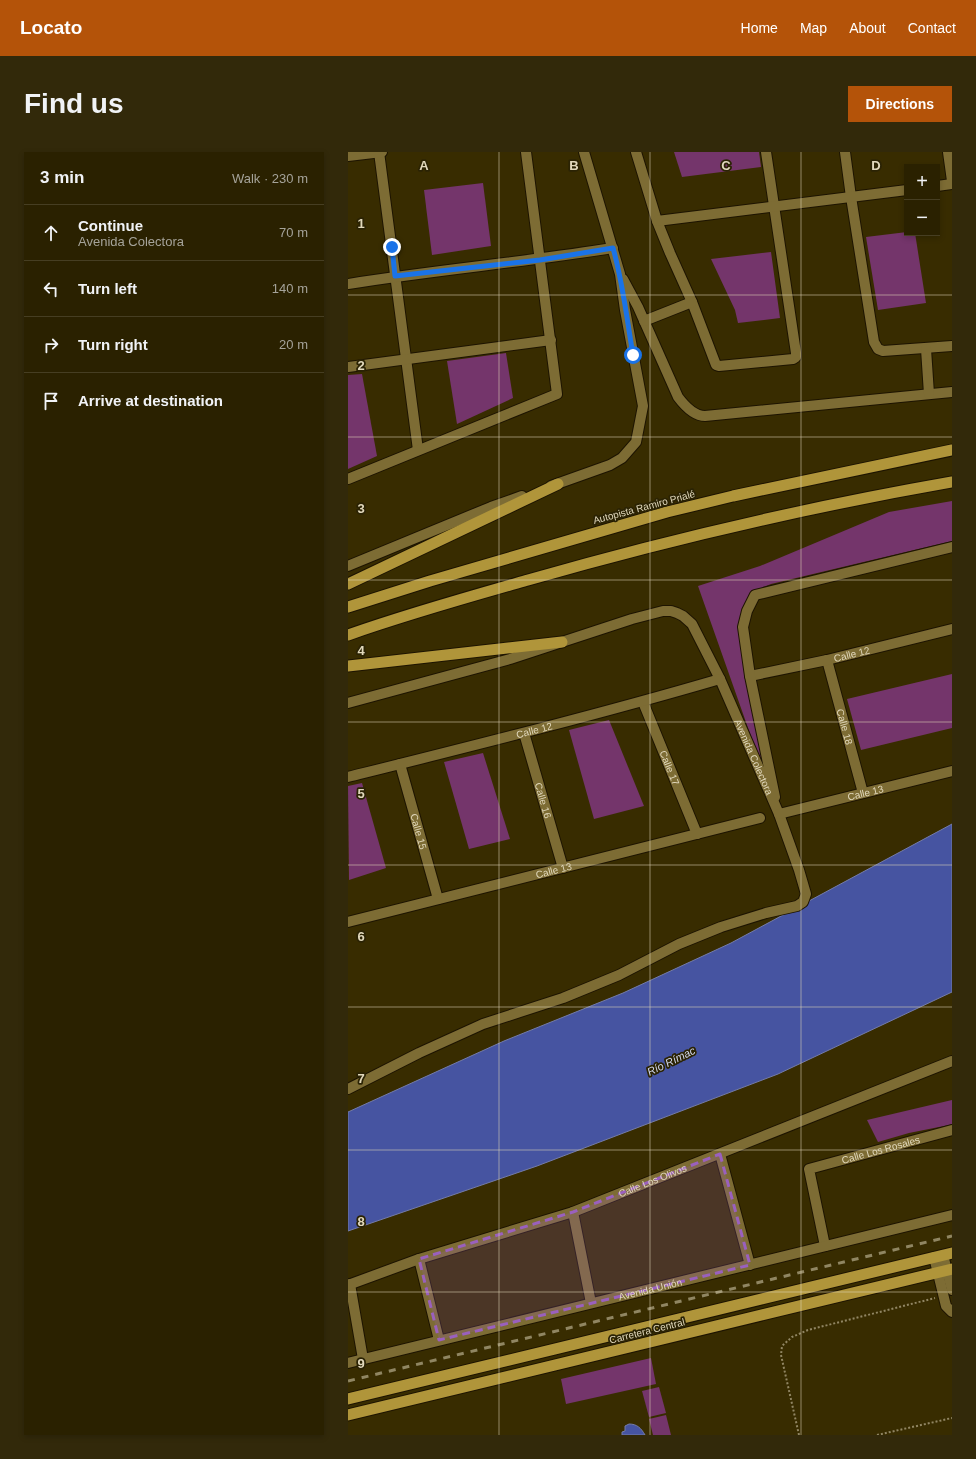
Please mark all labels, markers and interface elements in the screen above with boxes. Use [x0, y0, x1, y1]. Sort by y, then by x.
text: Locato [20, 17, 82, 38]
text: Home [741, 20, 778, 36]
text: Map [800, 20, 827, 36]
text: About [849, 20, 886, 36]
text: Contact [908, 20, 956, 36]
button: Directions [848, 86, 952, 122]
text: Find us [24, 88, 124, 119]
text: A [419, 158, 429, 173]
text: B [569, 158, 579, 173]
text: C [721, 158, 731, 173]
text: D [871, 158, 881, 173]
map controls [904, 164, 940, 236]
button: + [904, 164, 940, 200]
text: 3 min [40, 168, 84, 187]
text: Walk · 230 m [232, 171, 308, 186]
button: − [904, 200, 940, 236]
text: 1 [357, 216, 365, 231]
text: Continue [78, 217, 143, 234]
icon: ahead [40, 222, 62, 244]
text: 70 m [279, 225, 308, 240]
text: Avenida Colectora [78, 234, 184, 249]
route end [383, 238, 401, 256]
icon: left [40, 278, 62, 300]
text: Turn left [78, 280, 137, 297]
text: 140 m [272, 281, 308, 296]
icon: right [40, 334, 62, 356]
text: Turn right [78, 336, 148, 353]
text: 20 m [279, 337, 308, 352]
route start [624, 346, 642, 364]
text: 2 [357, 358, 365, 373]
icon: arrive [40, 390, 62, 412]
text: Arrive at destination [78, 392, 223, 409]
street label: Autopista Ramiro Prialé [592, 488, 697, 526]
text: 3 [357, 501, 365, 516]
text: 4 [357, 643, 365, 658]
street label: Calle 12 [832, 644, 871, 664]
street label: Calle 18 [835, 707, 855, 746]
street label: Avenida Colectora [733, 717, 776, 797]
street label: Calle 12 [515, 720, 554, 740]
street label: Calle 17 [658, 749, 682, 787]
street label: Calle 16 [533, 781, 554, 820]
street label: Calle 13 [846, 783, 885, 802]
text: 5 [357, 786, 365, 801]
street label: Calle 15 [409, 812, 429, 851]
street label: Calle 13 [534, 860, 573, 880]
text: 6 [357, 929, 365, 944]
water label: Río Rímac [645, 1044, 697, 1078]
text: 7 [357, 1071, 365, 1086]
street label: Calle Los Rosales [840, 1134, 921, 1165]
street label: Calle Los Olivos [617, 1162, 688, 1199]
text: 8 [357, 1214, 365, 1229]
street label: Avenida Unión [617, 1276, 683, 1302]
street label: Carretera Central [608, 1316, 686, 1346]
text: 9 [357, 1356, 365, 1371]

